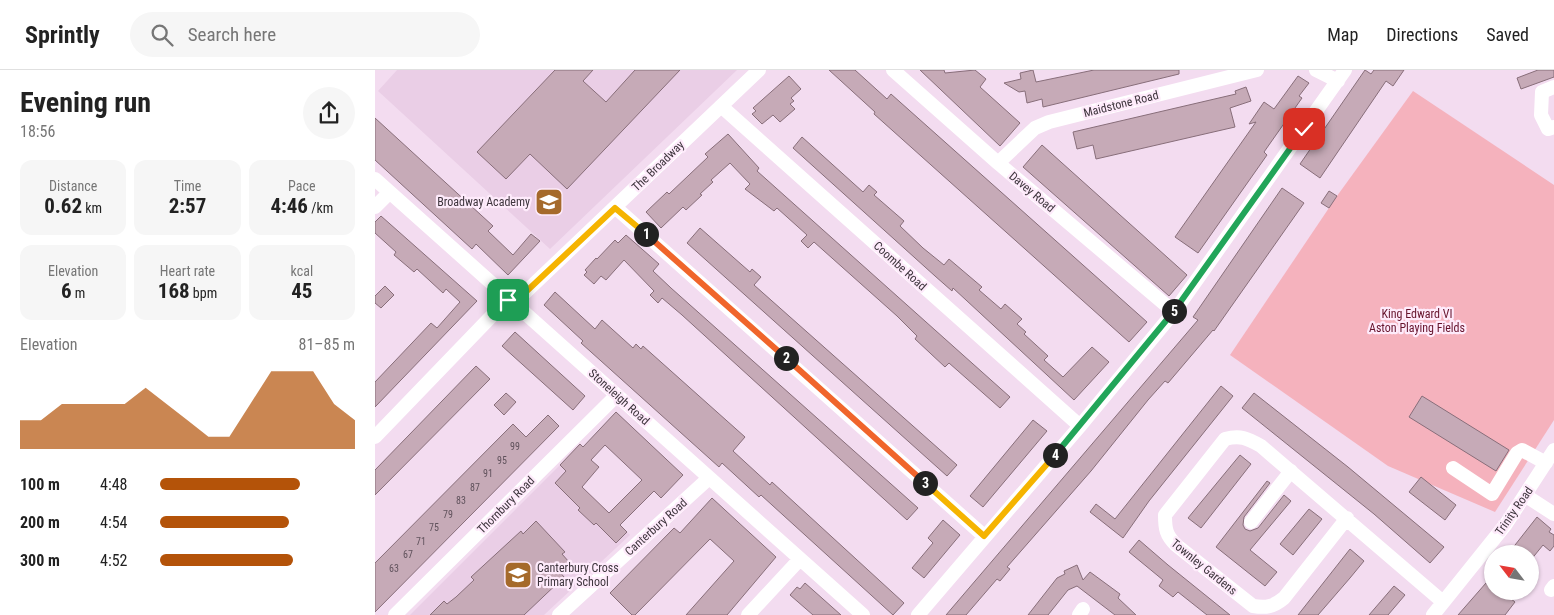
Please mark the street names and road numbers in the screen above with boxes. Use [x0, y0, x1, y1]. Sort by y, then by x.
street label: Maidstone Road [1082, 88, 1160, 120]
street label: The Broadway [629, 138, 687, 194]
street label: Davey Road [1006, 169, 1058, 215]
street label: Coombe Road [871, 239, 929, 293]
street label: Stoneleigh Road [586, 366, 652, 428]
street label: Thornbury Road [475, 474, 537, 536]
street label: Trinity Road [1492, 484, 1536, 538]
street label: Canterbury Road [622, 495, 690, 558]
street label: Townley Gardens [1168, 536, 1240, 598]

